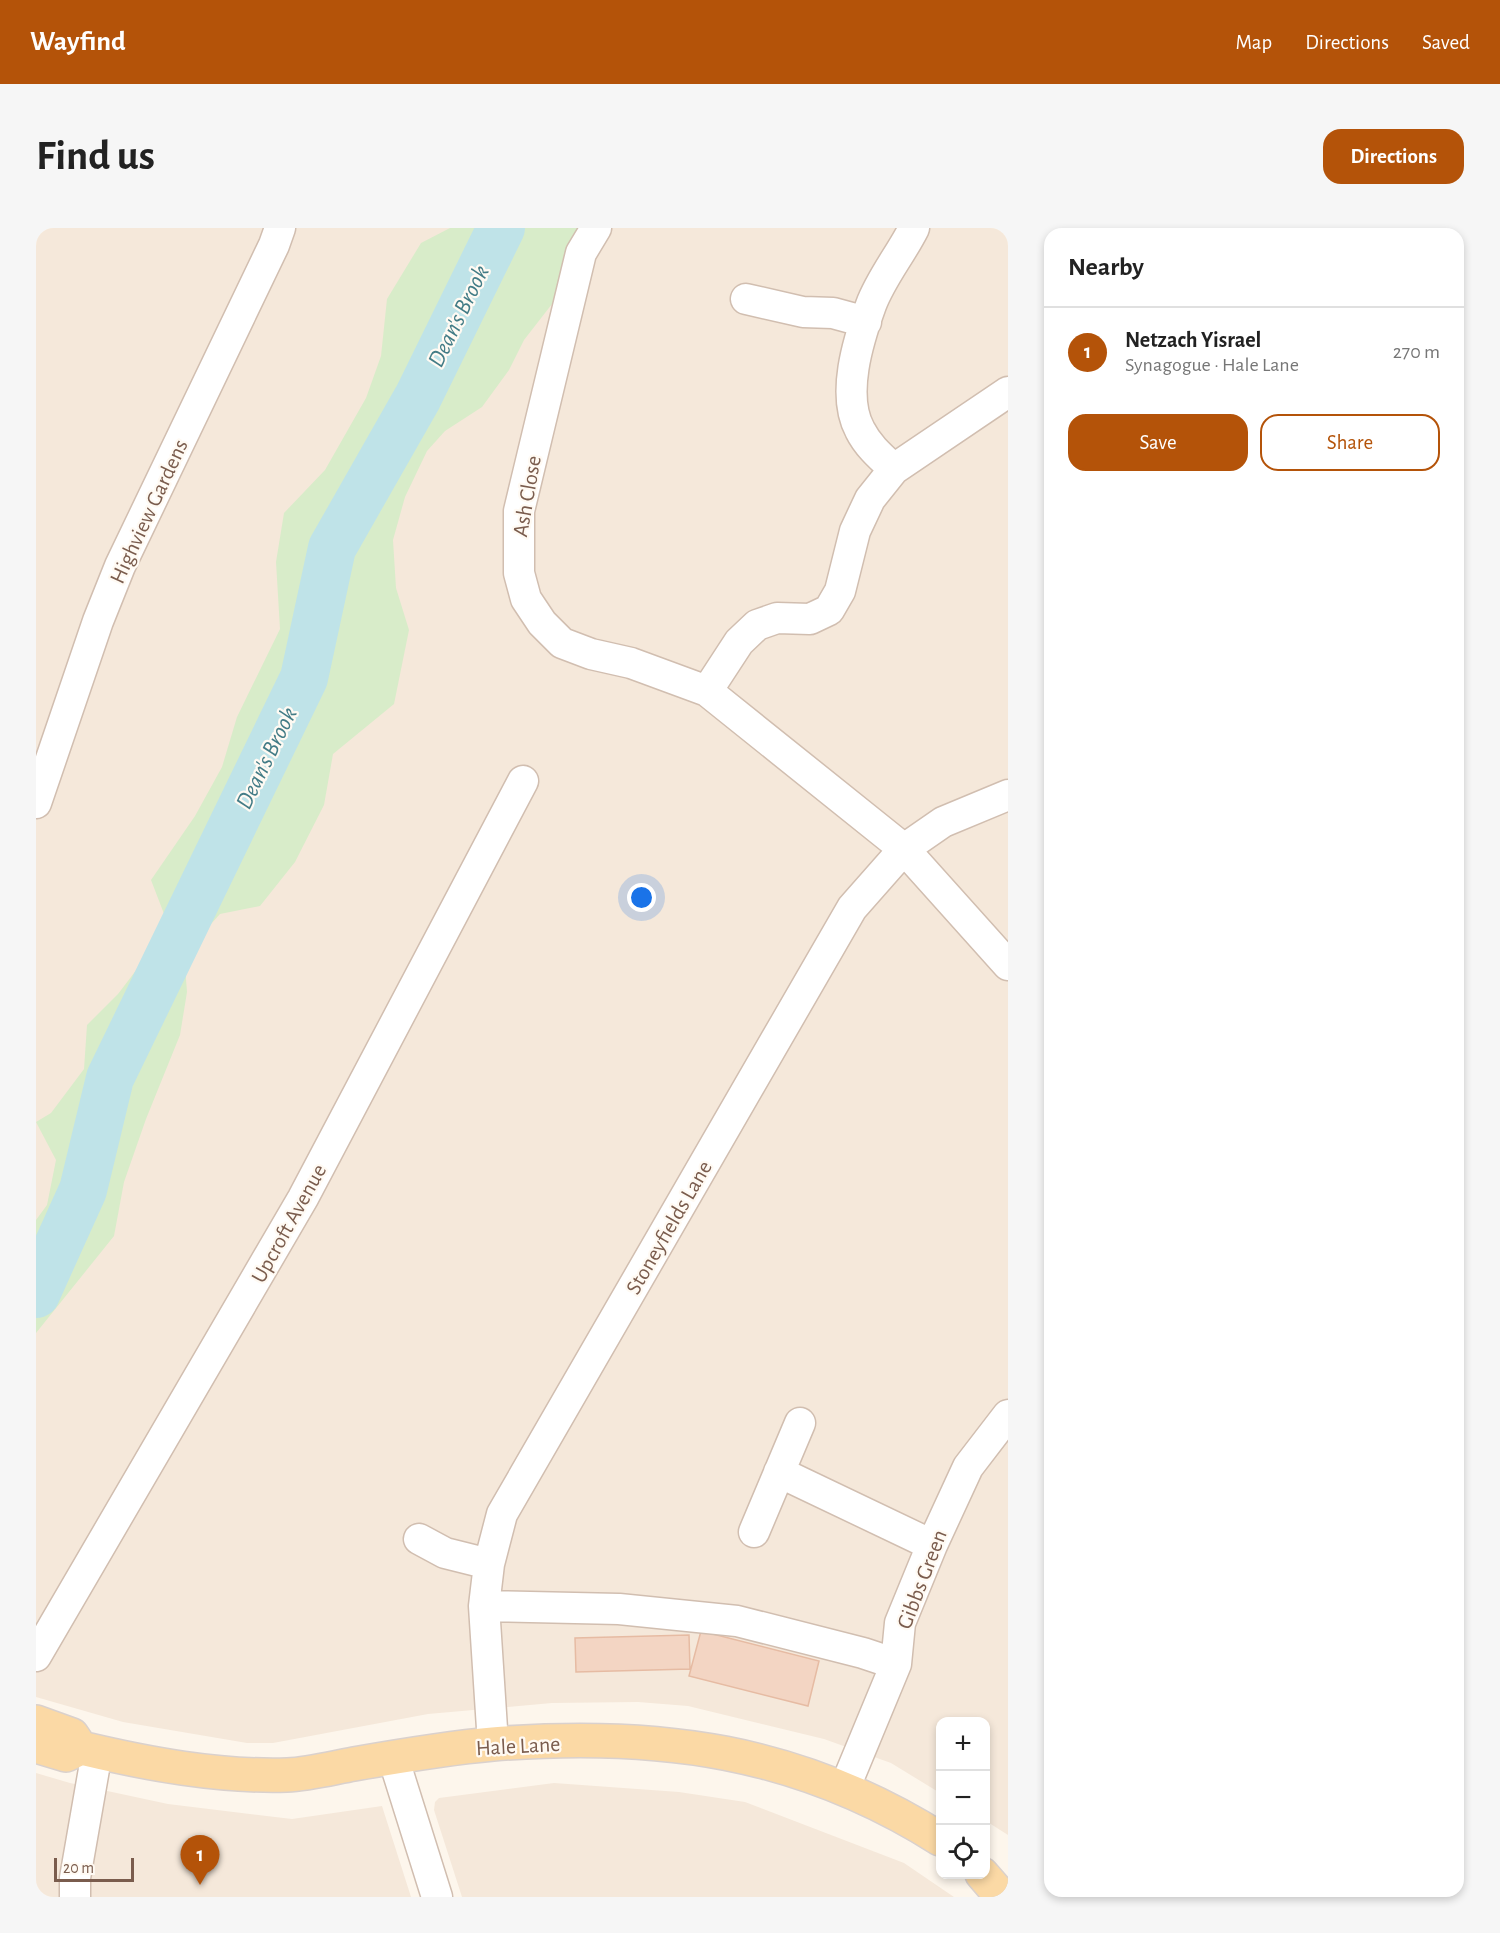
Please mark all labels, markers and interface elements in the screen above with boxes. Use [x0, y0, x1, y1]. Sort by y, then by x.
text: Wayfind [30, 28, 126, 56]
text: Map [1236, 32, 1272, 53]
text: Directions [1305, 32, 1389, 53]
text: Saved [1422, 32, 1470, 53]
button: Directions [1323, 129, 1464, 184]
text: Find us [36, 135, 155, 177]
text: Nearby [1068, 254, 1144, 280]
water label: Dean's Brook [424, 262, 494, 371]
text: Netzach Yisrael [1125, 329, 1261, 351]
text: 1 [1084, 342, 1091, 362]
text: 270 m [1393, 342, 1440, 362]
text: Synagogue · Hale Lane [1125, 355, 1299, 375]
button: Save [1068, 414, 1248, 471]
button: Share [1260, 414, 1440, 471]
street label: Highview Gardens [106, 436, 192, 587]
street label: Ash Close [509, 454, 545, 538]
water label: Dean's Brook [232, 704, 302, 813]
your location [627, 883, 656, 912]
street label: Stoneyfields Lane [622, 1157, 716, 1298]
street label: Upcroft Avenue [247, 1160, 330, 1286]
street label: Gibbs Green [893, 1527, 951, 1632]
map controls [936, 1717, 990, 1879]
button: + [936, 1717, 990, 1771]
street label: Hale Lane [475, 1733, 561, 1759]
button: − [936, 1771, 990, 1825]
button: locate [936, 1825, 990, 1879]
pin: 1 [180, 1836, 220, 1885]
scale bar [54, 1855, 134, 1882]
text: 20 m [63, 1860, 94, 1876]

